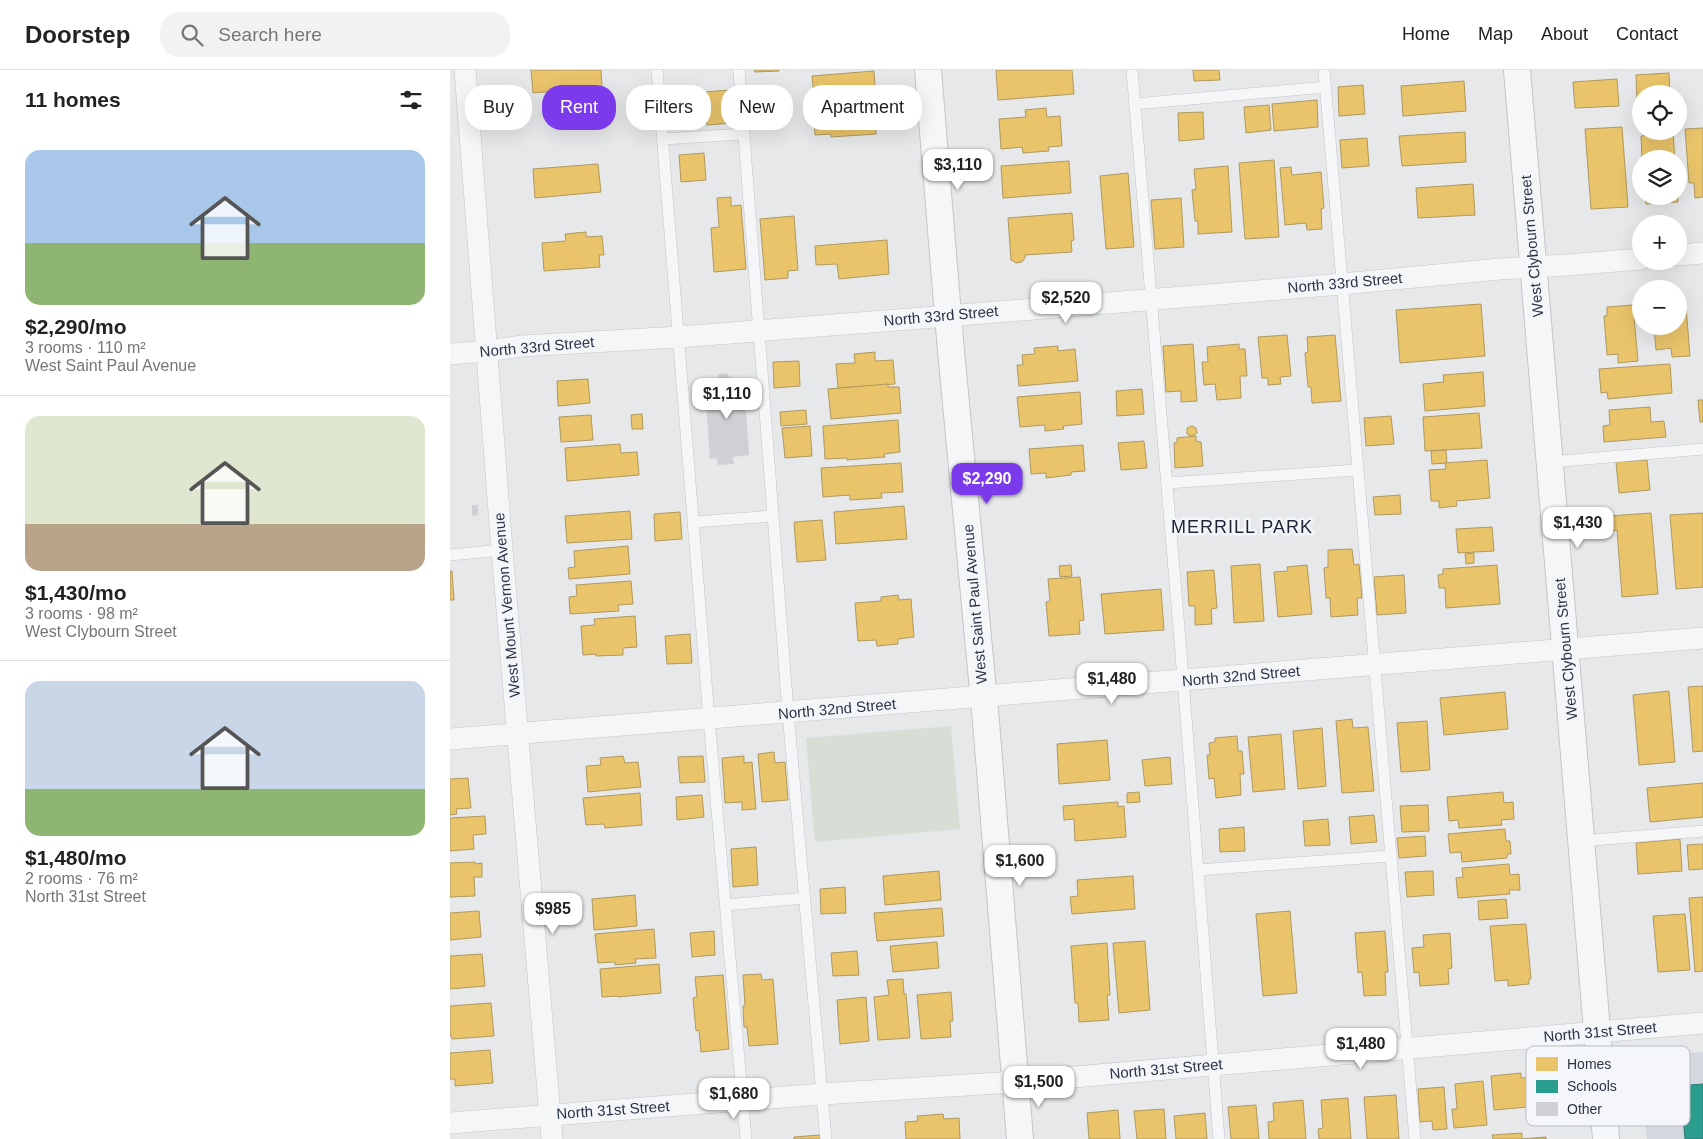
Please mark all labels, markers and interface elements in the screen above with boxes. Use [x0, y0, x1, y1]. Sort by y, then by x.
search box [160, 12, 510, 57]
text: Doorstep [25, 21, 130, 48]
icon: search [178, 21, 206, 49]
text: Search here [218, 24, 322, 45]
text: Home [1402, 24, 1450, 44]
text: Map [1478, 24, 1513, 44]
text: About [1541, 24, 1588, 44]
text: Contact [1616, 24, 1678, 44]
chip: Buy [465, 85, 532, 130]
chip: Rent [542, 85, 616, 130]
chip: Filters [626, 85, 711, 130]
chip: New [721, 85, 793, 130]
chip: Apartment [803, 85, 922, 130]
map controls [1632, 85, 1687, 335]
button: locate [1632, 85, 1687, 140]
icon: filters [397, 86, 425, 114]
text: 11 homes [25, 88, 121, 111]
pin: $3,110 [917, 148, 999, 191]
button: layers [1632, 150, 1687, 205]
text: $3,110 [934, 156, 982, 173]
street label: West Clybourn Street [1517, 174, 1546, 318]
icon: home [180, 183, 270, 273]
button: + [1632, 215, 1687, 270]
street label: North 33rd Street [1287, 269, 1404, 296]
button: − [1632, 280, 1687, 335]
pin: $2,520 [1025, 282, 1107, 324]
text: $2,520 [1042, 289, 1090, 306]
street label: North 33rd Street [883, 302, 1000, 329]
text: $2,290/mo [25, 315, 127, 338]
street label: North 33rd Street [479, 333, 596, 360]
text: 3 rooms · 110 m² [25, 339, 146, 356]
text: West Saint Paul Avenue [25, 357, 196, 374]
pin: $1,110 [686, 378, 768, 420]
text: $1,110 [703, 385, 751, 402]
icon: home [180, 448, 270, 538]
pin: $2,290 [946, 462, 1028, 505]
text: $2,290 [963, 470, 1011, 487]
pin: $1,430 [1537, 506, 1619, 549]
street label: West Mount Vernon Avenue [490, 512, 523, 698]
text: $1,430 [1554, 514, 1602, 531]
district label: MERRILL PARK [1171, 517, 1313, 537]
street label: West Saint Paul Avenue [959, 523, 990, 685]
street label: West Clybourn Street [1551, 577, 1580, 721]
text: $1,430/mo [25, 581, 127, 604]
text: 3 rooms · 98 m² [25, 605, 138, 622]
text: West Clybourn Street [25, 623, 177, 640]
pin: $1,480 [1071, 662, 1153, 705]
street label: North 32nd Street [1181, 662, 1302, 689]
text: $1,480 [1088, 670, 1136, 687]
street label: North 32nd Street [777, 695, 898, 722]
icon: home [180, 713, 270, 803]
pin: $1,600 [979, 844, 1061, 887]
text: $1,480/mo [25, 846, 127, 869]
text: $1,600 [996, 852, 1044, 869]
text: 2 rooms · 76 m² [25, 870, 138, 887]
text: North 31st Street [25, 888, 146, 905]
pin: $985 [523, 892, 583, 935]
text: $985 [535, 900, 571, 917]
street label: North 31st Street [1543, 1018, 1658, 1045]
pin: $1,480 [1320, 1028, 1402, 1070]
text: $1,480 [1337, 1035, 1385, 1052]
legend [1526, 1046, 1690, 1126]
street label: North 31st Street [1109, 1055, 1224, 1082]
text: Homes [1567, 1056, 1611, 1072]
pin: $1,500 [998, 1066, 1080, 1108]
text: $1,500 [1015, 1073, 1063, 1090]
pin: $1,680 [693, 1078, 775, 1120]
text: Schools [1567, 1078, 1617, 1094]
text: $1,680 [710, 1085, 758, 1102]
street label: North 31st Street [556, 1097, 671, 1122]
text: Other [1567, 1101, 1602, 1117]

